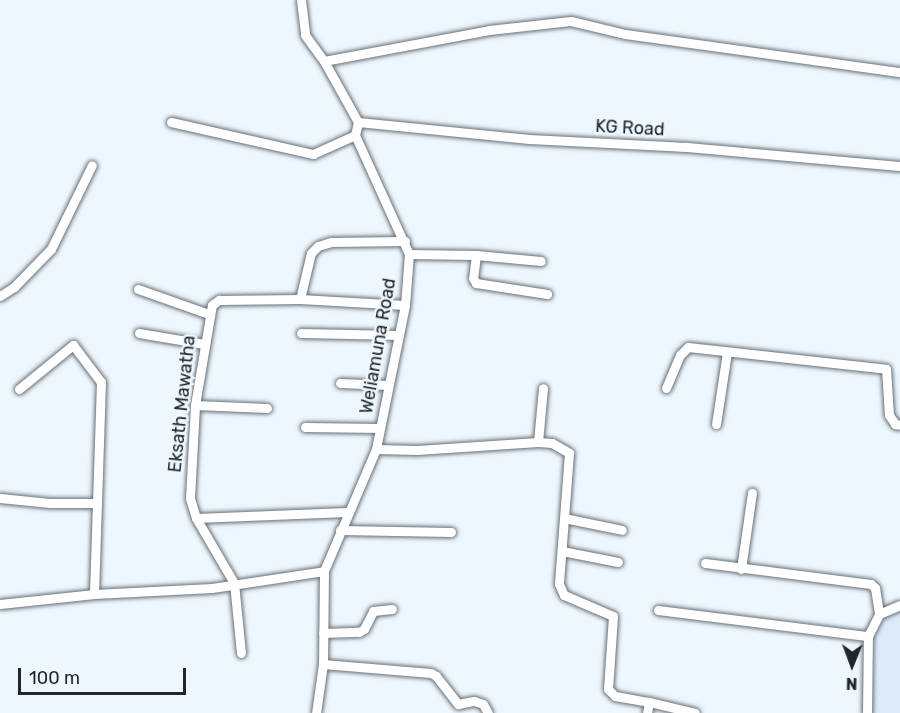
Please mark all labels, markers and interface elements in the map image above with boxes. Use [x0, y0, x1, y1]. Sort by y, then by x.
street label: KG Road [595, 115, 665, 141]
street label: Weliamuna Road [355, 276, 401, 416]
street label: Eksath Mawatha [164, 334, 200, 474]
north arrow [822, 635, 882, 695]
scale bar [21, 656, 189, 694]
text: 100 m [29, 667, 80, 689]
text: N [846, 674, 858, 693]

